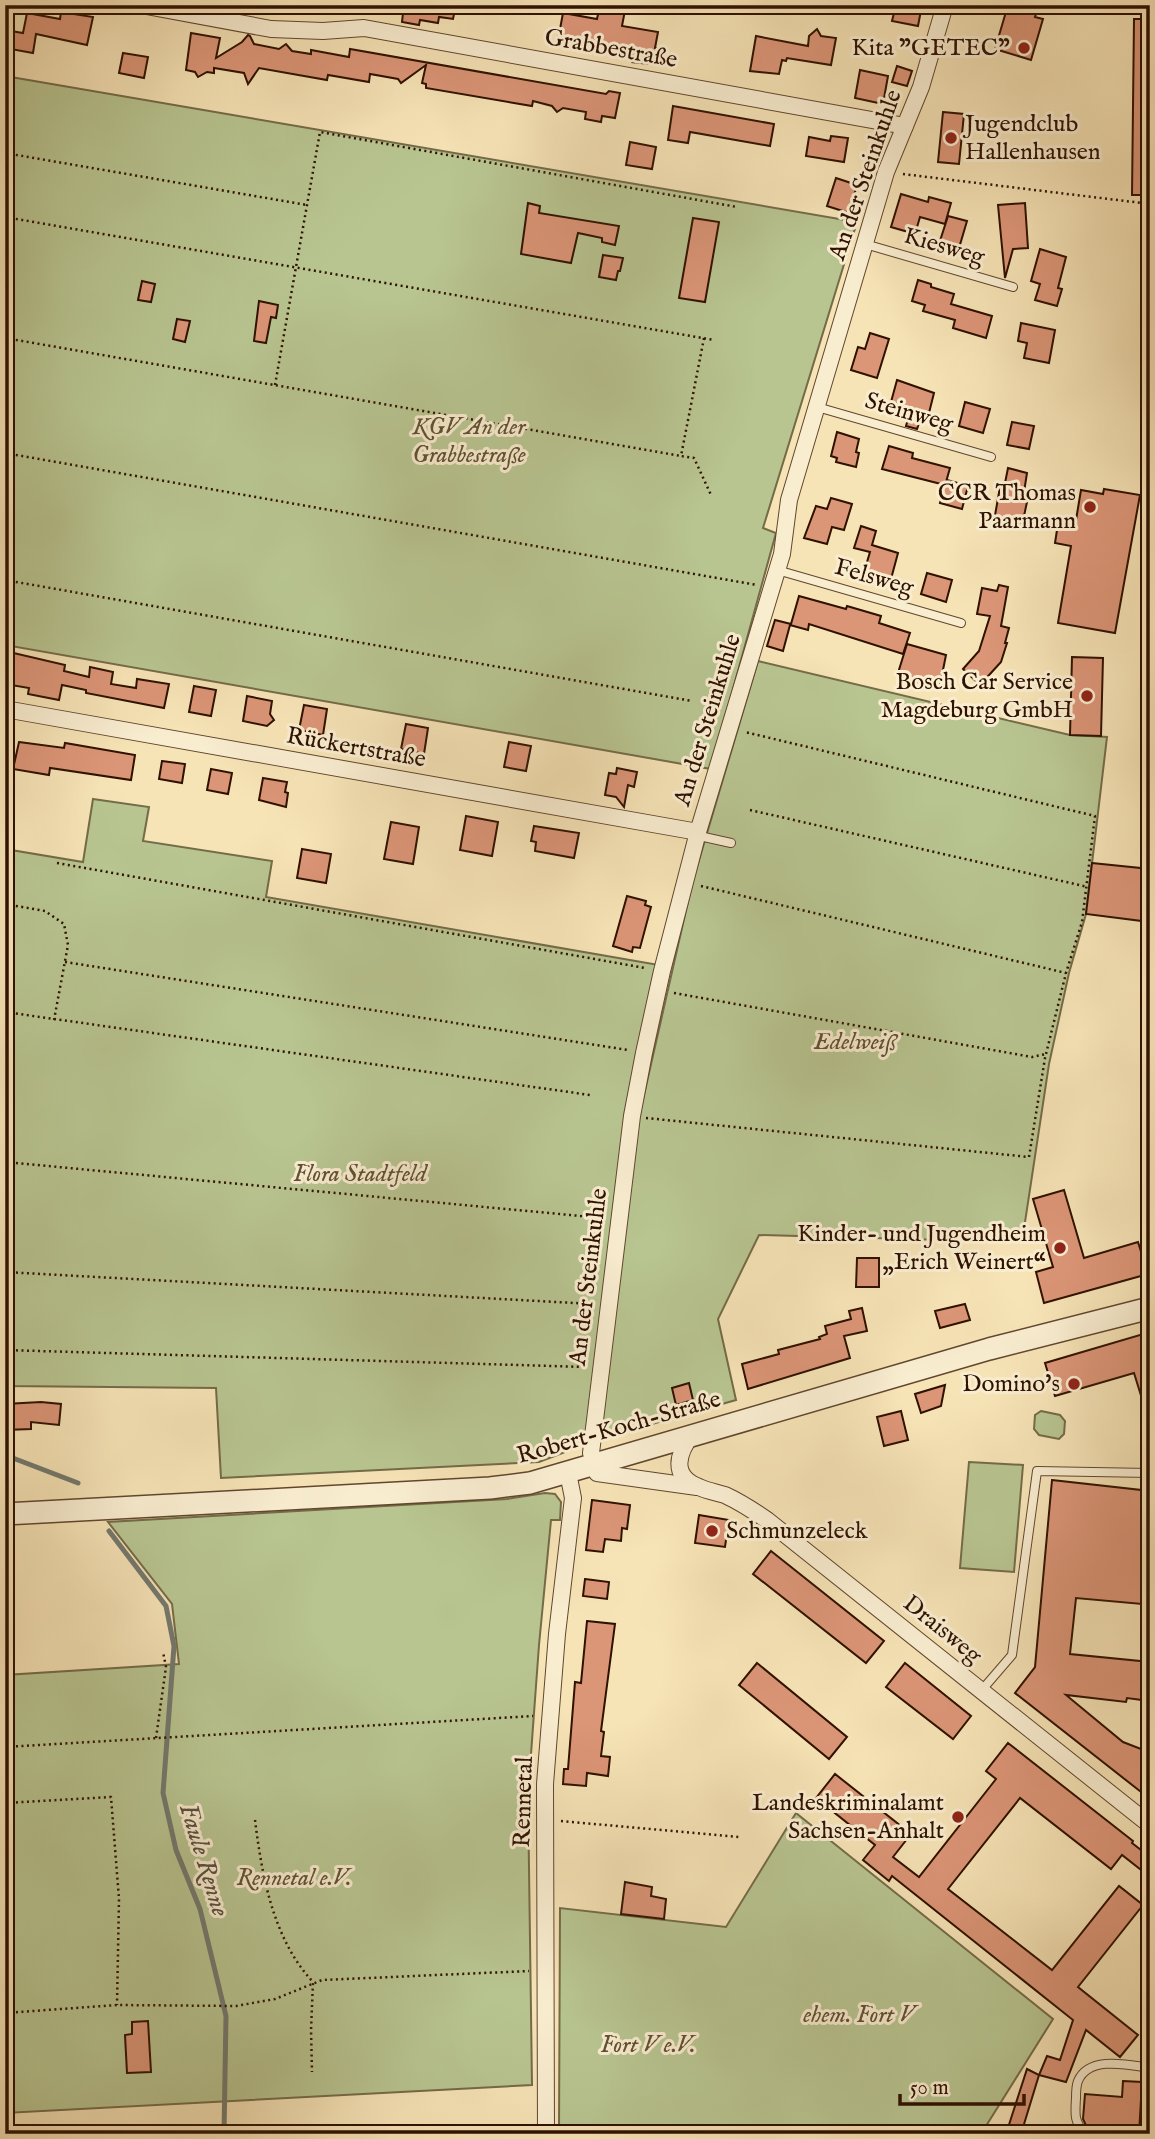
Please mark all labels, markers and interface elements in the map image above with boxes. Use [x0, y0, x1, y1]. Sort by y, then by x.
street label: Grabbestraße [542, 22, 680, 76]
place label: Kita "GETEC" [852, 33, 1010, 64]
marker: Kita "GETEC" [1016, 40, 1032, 56]
street label: An der Steinkuhle [822, 86, 910, 265]
place label: Jugendclub Hallenhausen [962, 109, 1101, 168]
marker: Jugendclub Hallenhausen [943, 130, 959, 146]
street label: Kiesweg [900, 221, 989, 274]
street label: Steinweg [861, 386, 958, 441]
park label: KGV An der Grabbestraße [412, 412, 527, 471]
place label: CCR Thomas Paarmann [938, 478, 1076, 537]
marker: CCR Thomas Paarmann [1082, 499, 1098, 515]
street label: Felsweg [831, 552, 918, 604]
street label: An der Steinkuhle [667, 630, 749, 811]
place label: Bosch Car Service Magdeburg GmbH [880, 667, 1073, 726]
marker: Bosch Car Service Magdeburg GmbH [1079, 688, 1095, 704]
street label: Rückertstraße [284, 721, 428, 775]
park label: Edelweiß [813, 1027, 899, 1058]
park label: Flora Stadtfeld [293, 1159, 429, 1190]
street label: An der Steinkuhle [563, 1187, 615, 1368]
place label: Kinder- und Jugendheim „Erich Weinert“ [797, 1219, 1046, 1278]
marker: Kinder- und Jugendheim „Erich Weinert“ [1052, 1240, 1068, 1256]
place label: Domino's [962, 1369, 1060, 1400]
marker: Domino's [1066, 1376, 1082, 1392]
street label: Robert-Koch-Straße [513, 1384, 725, 1472]
place label: Schmunzeleck [726, 1516, 868, 1547]
marker: Schmunzeleck [704, 1523, 720, 1539]
street label: Draisweg [896, 1589, 989, 1672]
street label: Rennetal [507, 1756, 541, 1848]
place label: Landeskriminalamt Sachsen-Anhalt [752, 1788, 944, 1847]
water label: Faule Renne [171, 1800, 237, 1921]
marker: Landeskriminalamt Sachsen-Anhalt [950, 1809, 966, 1825]
park label: Rennetal e.V. [236, 1863, 353, 1894]
park label: ehem. Fort V [802, 2000, 919, 2031]
park label: Fort V e.V. [600, 2030, 697, 2061]
scale bar [900, 2062, 1024, 2106]
text: 50 m [910, 2075, 949, 2102]

